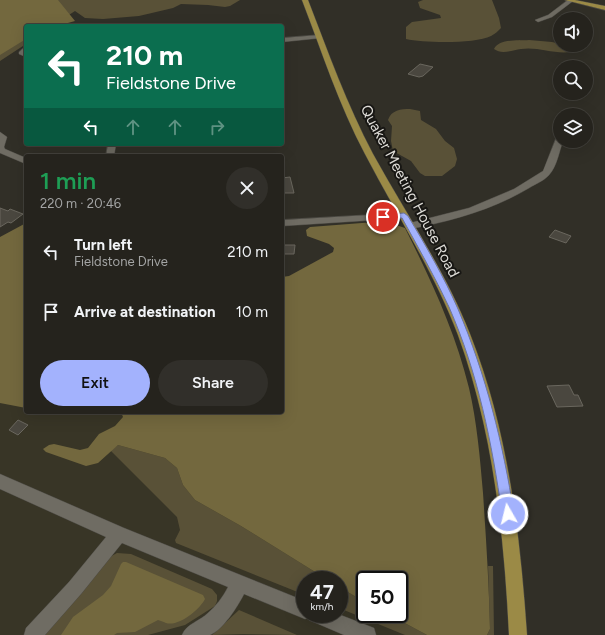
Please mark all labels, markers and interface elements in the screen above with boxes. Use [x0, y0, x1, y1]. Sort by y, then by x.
map controls [553, 12, 593, 148]
button: sound [553, 12, 593, 52]
text: 210 m [106, 38, 183, 72]
icon: left [40, 40, 92, 92]
button: search [553, 60, 593, 100]
text: Fieldstone Drive [106, 72, 236, 94]
street label: Quaker Meeting House Road [357, 102, 463, 280]
button: layers [553, 108, 593, 148]
icon: left [80, 116, 102, 138]
icon: ahead [122, 116, 144, 138]
icon: ahead [164, 116, 186, 138]
icon: right [206, 116, 228, 138]
text: 1 min [40, 166, 96, 195]
button: close [226, 167, 268, 209]
text: 220 m · 20:46 [40, 196, 121, 211]
pin [366, 200, 400, 234]
icon: arrive [372, 206, 394, 228]
text: Turn left [74, 236, 132, 254]
icon: left [40, 241, 62, 263]
text: 210 m [227, 243, 268, 261]
text: Fieldstone Drive [74, 254, 168, 269]
icon: arrive [40, 301, 62, 323]
text: Arrive at destination [74, 303, 215, 321]
text: 10 m [236, 303, 268, 321]
button: Exit [40, 360, 150, 406]
button: Share [158, 360, 268, 406]
position arrow [487, 493, 529, 535]
speed limit sign: 50 [356, 571, 408, 623]
text: 47 [310, 580, 334, 604]
text: km/h [311, 600, 333, 613]

